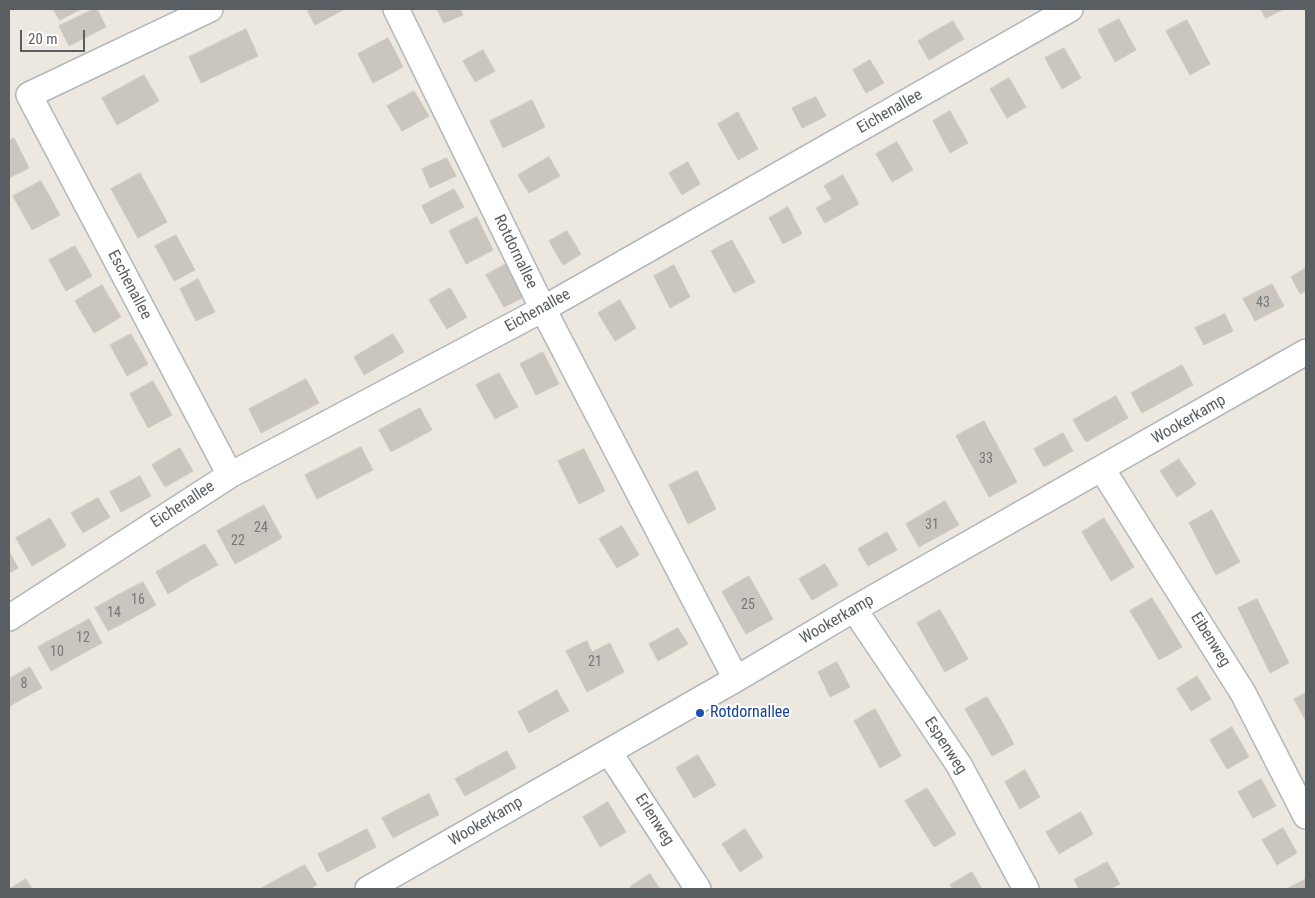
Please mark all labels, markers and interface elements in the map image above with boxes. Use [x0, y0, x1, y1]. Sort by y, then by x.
scale bar [22, 20, 88, 52]
text: 20 m [28, 30, 58, 48]
street label: Eichenallee [854, 86, 926, 138]
street label: Rotdornallee [489, 212, 541, 292]
street label: Eschenallee [103, 247, 155, 323]
street label: Eichenallee [502, 285, 574, 337]
house number: 43 [1256, 295, 1270, 311]
street label: Wookerkamp [1149, 391, 1229, 449]
house number: 33 [979, 451, 993, 467]
street label: Eichenallee [148, 477, 218, 533]
house number: 31 [925, 517, 939, 533]
house number: 24 [254, 520, 268, 536]
house number: 22 [231, 533, 245, 549]
street label: Wookerkamp [797, 591, 877, 649]
house number: 16 [131, 592, 145, 608]
house number: 25 [741, 597, 755, 613]
house number: 14 [107, 605, 121, 621]
street label: Eibenweg [1186, 609, 1234, 671]
house number: 12 [76, 630, 90, 646]
house number: 10 [50, 644, 64, 660]
house number: 21 [588, 654, 602, 670]
house number: 8 [21, 676, 27, 692]
place label: Rotdornallee [710, 703, 790, 723]
marker: Rotdornallee [694, 707, 706, 719]
street label: Espenweg [919, 714, 971, 778]
street label: Erlenweg [630, 791, 678, 849]
street label: Wookerkamp [446, 793, 526, 851]

